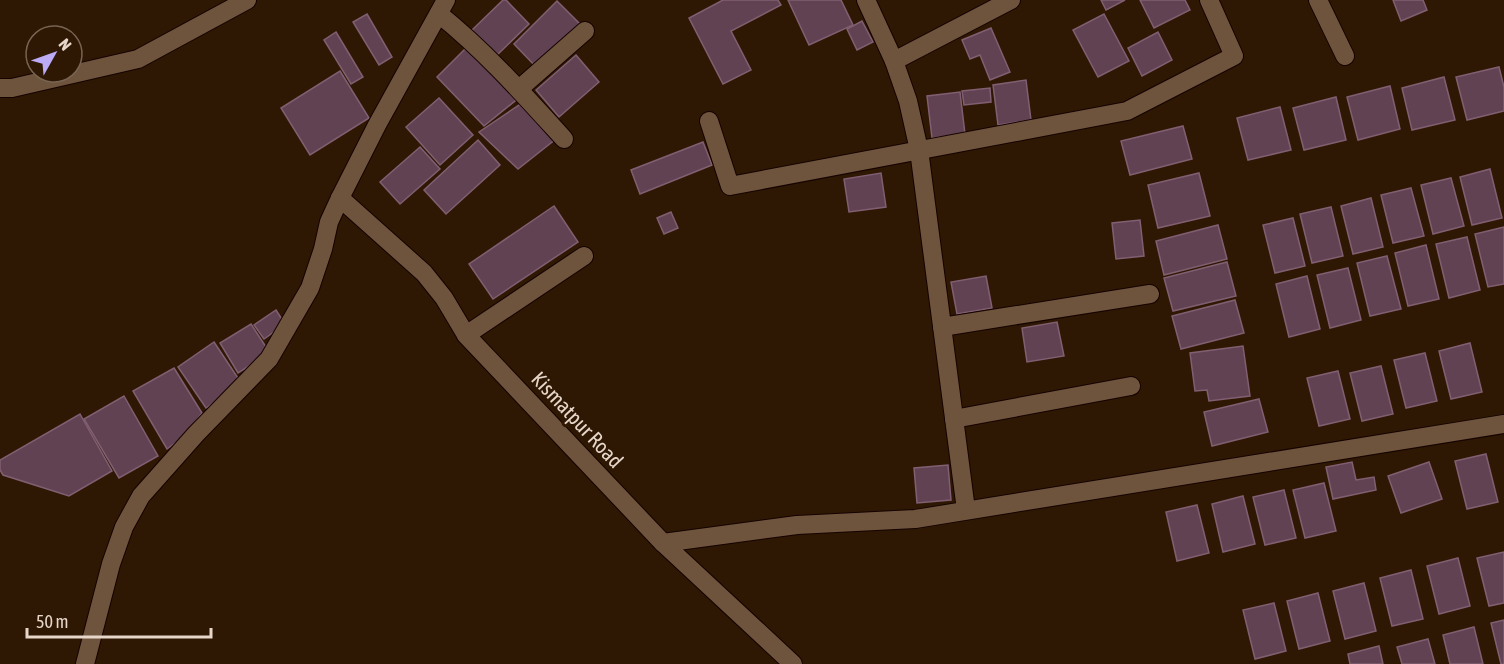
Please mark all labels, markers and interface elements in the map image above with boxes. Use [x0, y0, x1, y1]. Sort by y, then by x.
north arrow [24, 24, 84, 84]
text: N [56, 35, 75, 54]
street label: Kismatpur Road [527, 366, 628, 472]
scale bar [27, 601, 212, 639]
text: 50 m [36, 611, 68, 632]

